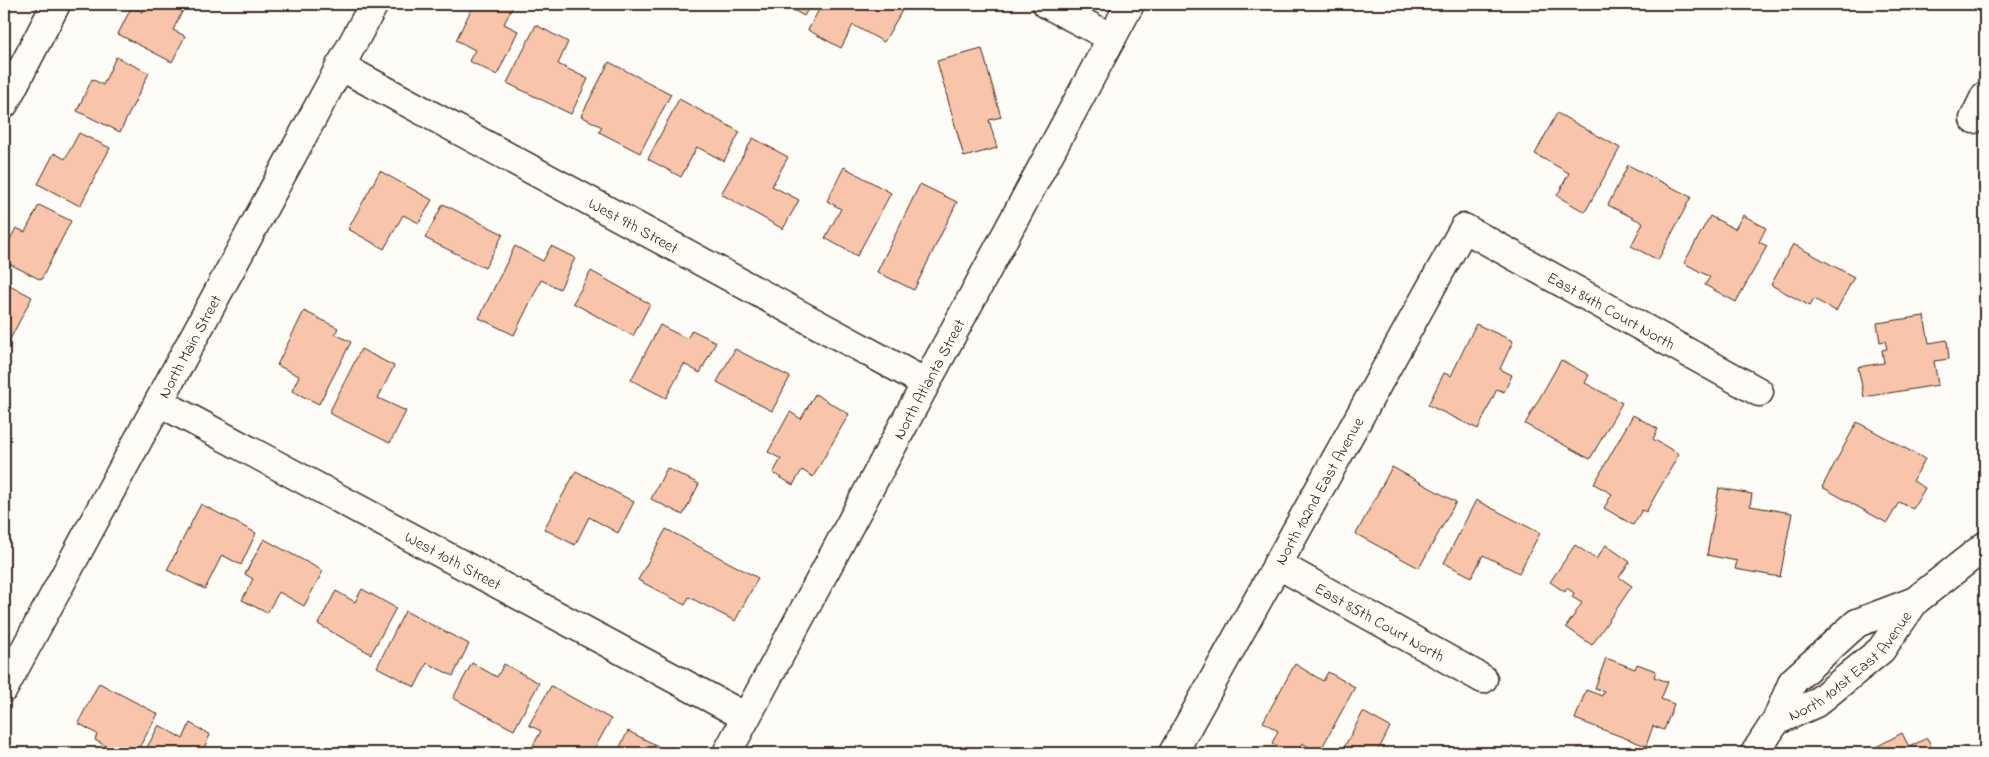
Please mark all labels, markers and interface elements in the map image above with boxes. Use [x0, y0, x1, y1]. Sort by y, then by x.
street label: West 9th Street [583, 192, 683, 261]
street label: East 84th Court North [1542, 266, 1679, 357]
street label: North Main Street [153, 290, 229, 403]
street label: North Atlanta Street [888, 314, 973, 444]
street label: North 102nd East Avenue [1270, 413, 1371, 570]
street label: West 10th Street [400, 526, 506, 598]
street label: East 85th Court North [1310, 577, 1449, 669]
street label: North 101st East Avenue [1785, 606, 1919, 728]

